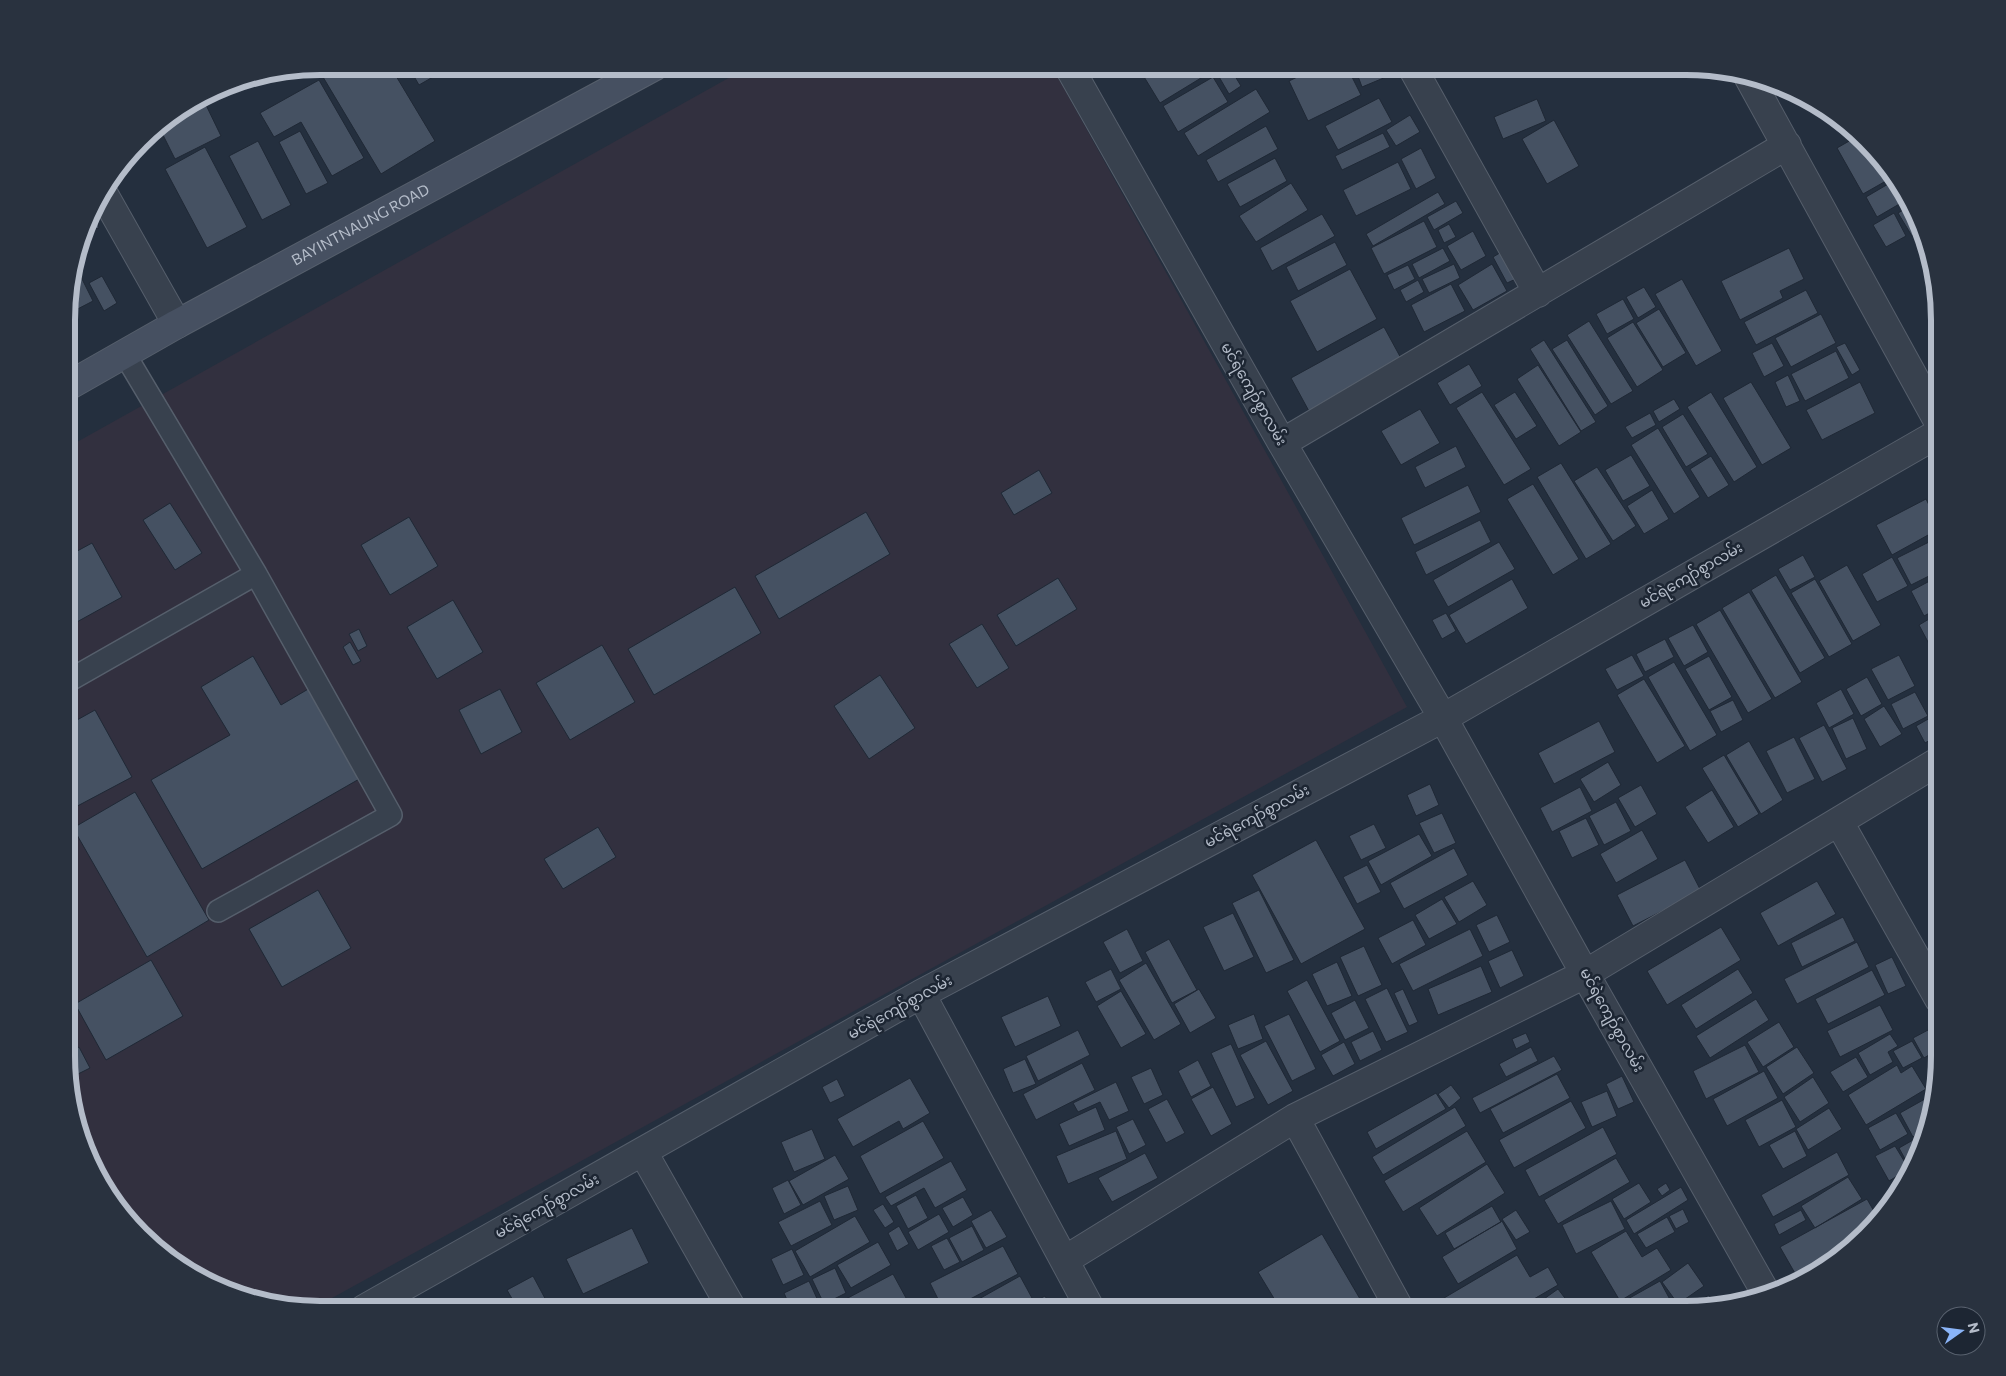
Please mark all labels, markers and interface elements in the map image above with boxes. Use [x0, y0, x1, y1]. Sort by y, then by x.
street label: BAYINTNAUNG ROAD [288, 180, 432, 269]
street label: မင်ရဲကျော်စွာလမ်း [1215, 339, 1292, 450]
street label: မင်ရဲကျော်စွာလမ်း [1636, 537, 1747, 614]
street label: မင်ရဲကျော်စွာလမ်း [1201, 780, 1314, 854]
street label: မင်ရဲကျော်စွာလမ်း [1573, 964, 1649, 1077]
street label: မင်ရဲကျော်စွာလမ်း [844, 970, 957, 1046]
street label: မင်ရဲကျော်စွာလမ်း [491, 1169, 604, 1245]
north arrow [1936, 1306, 1986, 1356]
text: N [1965, 1321, 1984, 1335]

